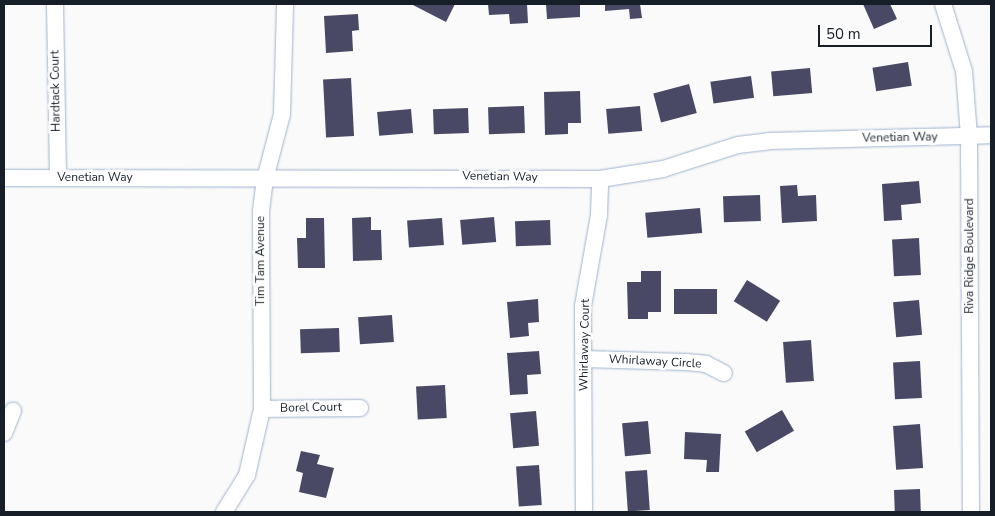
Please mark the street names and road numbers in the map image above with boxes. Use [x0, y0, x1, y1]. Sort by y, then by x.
street label: Hardtack Court [48, 50, 64, 132]
street label: Venetian Way [862, 130, 938, 146]
street label: Venetian Way [462, 169, 538, 185]
street label: Venetian Way [57, 171, 133, 185]
street label: Riva Ridge Boulevard [963, 198, 977, 314]
street label: Tim Tam Avenue [254, 216, 268, 306]
street label: Whirlaway Court [577, 299, 593, 391]
street label: Whirlaway Circle [608, 352, 702, 372]
street label: Borel Court [280, 400, 342, 416]

